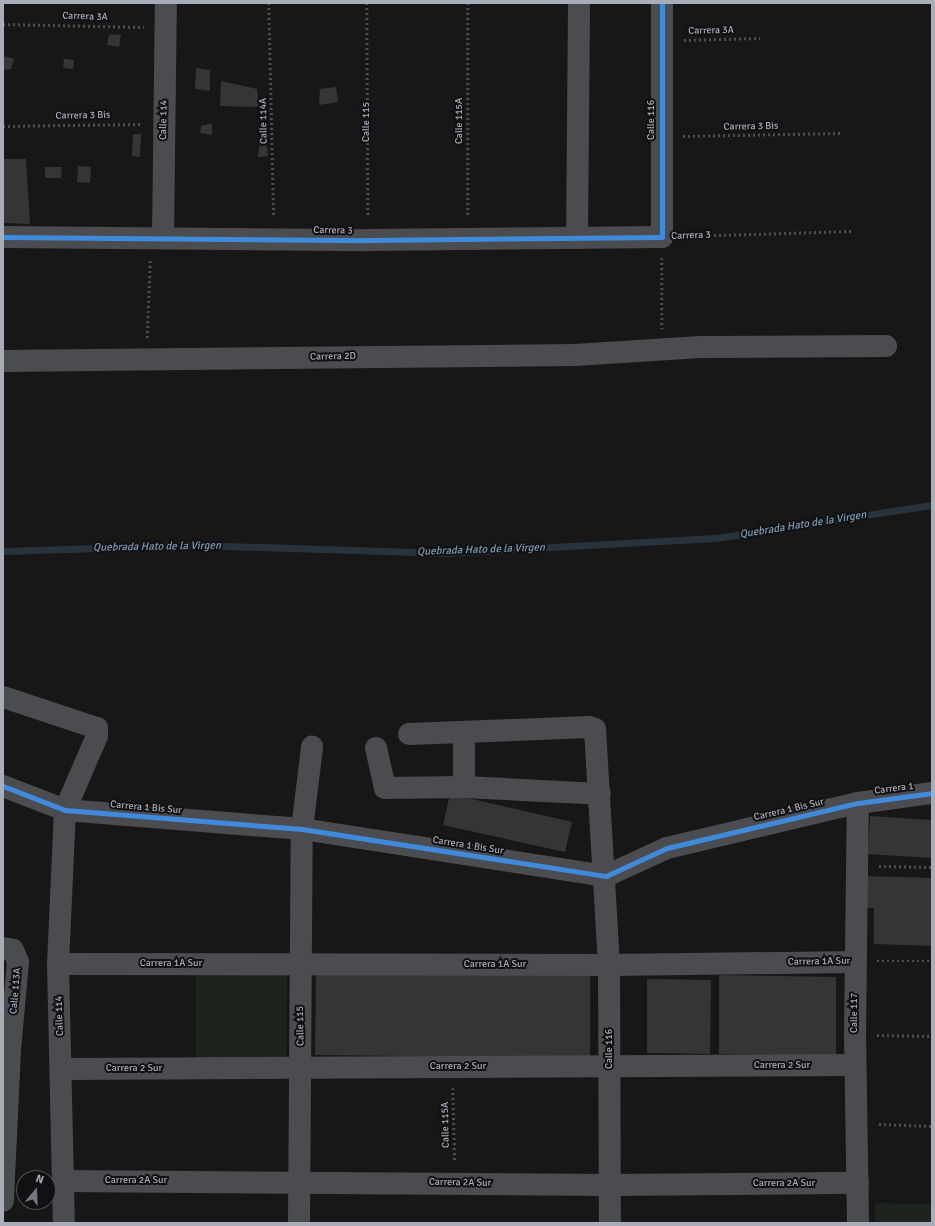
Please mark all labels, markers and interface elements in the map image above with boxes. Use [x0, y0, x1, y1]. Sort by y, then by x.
street label: Carrera 3A [62, 10, 108, 24]
street label: Carrera 3A [688, 25, 734, 37]
street label: Calle 114A [258, 98, 270, 144]
street label: Calle 115A [454, 98, 466, 144]
street label: Calle 114 [158, 100, 170, 140]
street label: Calle 116 [646, 100, 658, 140]
street label: Calle 115 [361, 102, 373, 142]
street label: Carrera 3 Bis [55, 110, 111, 122]
street label: Carrera 3 Bis [723, 121, 779, 133]
street label: Carrera 3 [313, 225, 353, 237]
street label: Carrera 3 [671, 229, 711, 243]
street label: Carrera 2D [310, 351, 356, 363]
water label: Quebrada Hato de la Virgen [739, 508, 867, 542]
water label: Quebrada Hato de la Virgen [93, 539, 221, 555]
water label: Quebrada Hato de la Virgen [417, 541, 545, 559]
street label: Carrera 1 [874, 781, 914, 797]
street label: Carrera 1 Bis Sur [753, 796, 825, 824]
street label: Carrera 1 Bis Sur [110, 799, 182, 817]
street label: Carrera 1 Bis Sur [432, 834, 504, 858]
street label: Carrera 1A Sur [788, 955, 850, 969]
street label: Carrera 1A Sur [140, 958, 202, 970]
street label: Carrera 1A Sur [464, 959, 526, 971]
street label: Calle 113A [8, 967, 24, 1015]
street label: Calle 117 [849, 993, 861, 1033]
street label: Calle 114 [53, 996, 67, 1036]
street label: Calle 115 [295, 1006, 307, 1046]
street label: Calle 116 [604, 1029, 616, 1069]
street label: Carrera 2 Sur [754, 1060, 810, 1072]
street label: Carrera 2 Sur [430, 1061, 486, 1073]
street label: Carrera 2 Sur [106, 1063, 162, 1075]
street label: Calle 115A [440, 1102, 452, 1148]
north arrow [16, 1170, 56, 1210]
text: N [34, 1172, 45, 1187]
street label: Carrera 2A Sur [105, 1175, 167, 1187]
street label: Carrera 2A Sur [429, 1176, 491, 1190]
street label: Carrera 2A Sur [753, 1178, 815, 1190]

